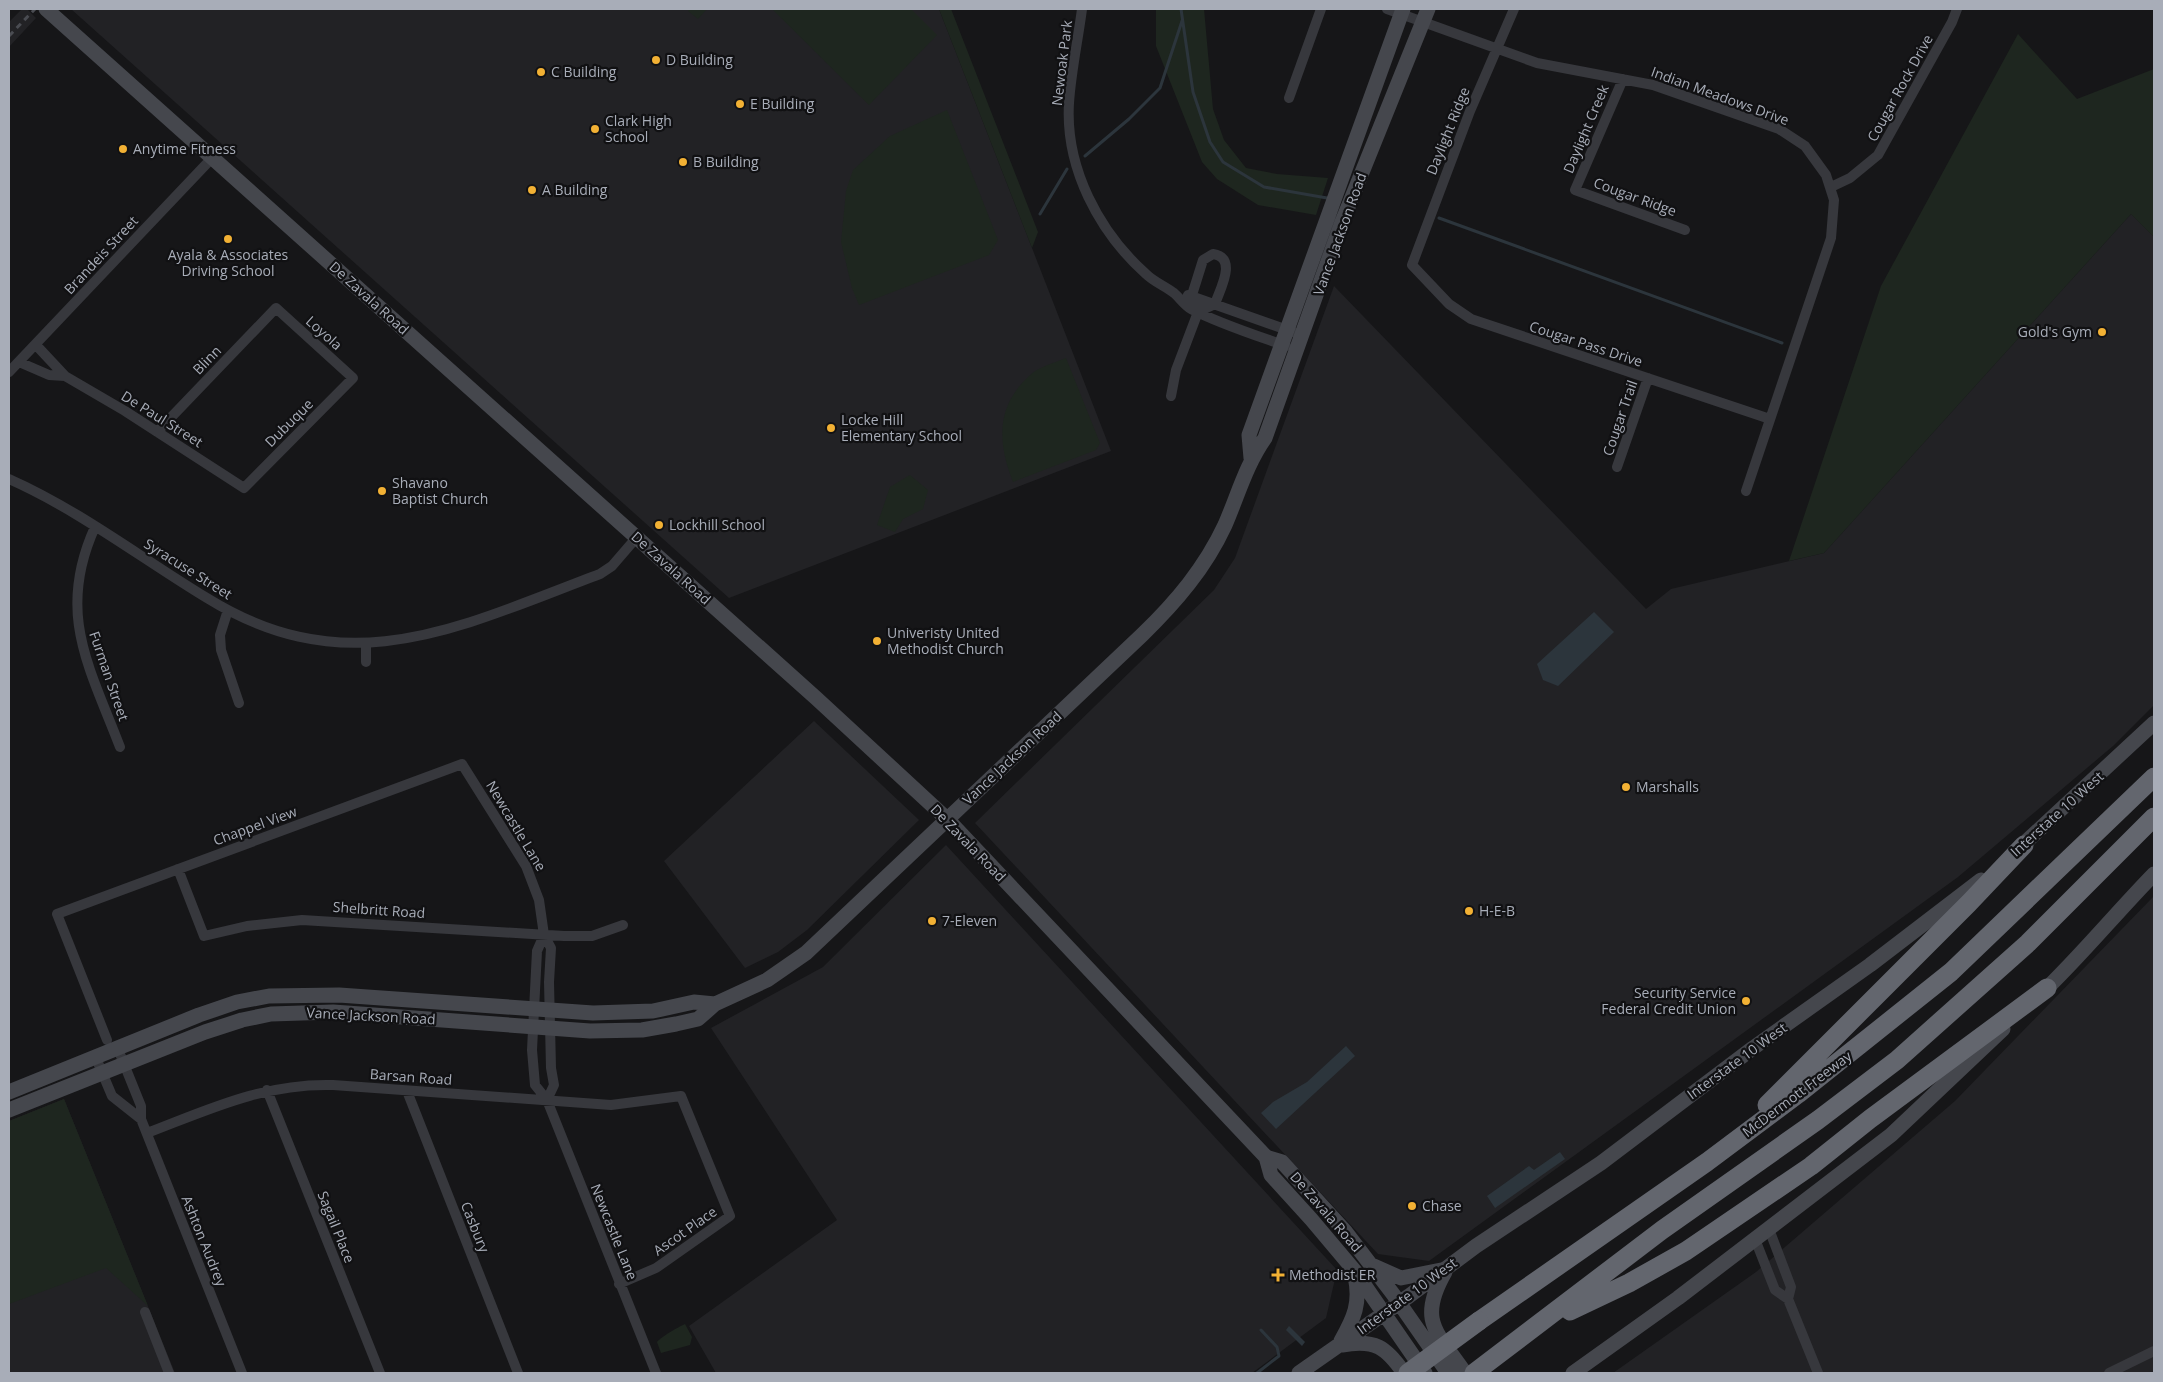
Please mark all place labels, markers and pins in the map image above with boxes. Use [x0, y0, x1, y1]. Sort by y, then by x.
place label: D Building [666, 50, 733, 69]
marker: D Building [650, 54, 662, 66]
place label: C Building [551, 62, 617, 81]
marker: C Building [535, 66, 547, 78]
place label: E Building [750, 94, 815, 113]
marker: E Building [734, 98, 746, 110]
place label: Clark High School [605, 111, 672, 146]
marker: Clark High School [589, 123, 601, 135]
place label: Anytime Fitness [133, 139, 236, 158]
marker: Anytime Fitness [117, 143, 129, 155]
place label: B Building [693, 152, 759, 171]
marker: B Building [677, 156, 689, 168]
place label: A Building [542, 180, 608, 199]
marker: A Building [526, 184, 538, 196]
marker: Ayala & Associates Driving School [222, 233, 234, 245]
place label: Ayala & Associates Driving School [168, 245, 289, 280]
place label: Gold's Gym [2018, 322, 2092, 341]
marker: Gold's Gym [2096, 326, 2108, 338]
place label: Locke Hill Elementary School [841, 410, 962, 445]
marker: Locke Hill Elementary School [825, 422, 837, 434]
place label: Shavano Baptist Church [392, 473, 488, 508]
marker: Shavano Baptist Church [376, 485, 388, 497]
place label: Lockhill School [669, 515, 765, 534]
marker: Lockhill School [653, 519, 665, 531]
place label: Univeristy United Methodist Church [887, 623, 1004, 658]
marker: Univeristy United Methodist Church [871, 635, 883, 647]
place label: Marshalls [1636, 777, 1699, 796]
marker: Marshalls [1620, 781, 1632, 793]
place label: H-E-B [1479, 901, 1515, 920]
marker: H-E-B [1463, 905, 1475, 917]
place label: 7-Eleven [942, 911, 997, 930]
marker: 7-Eleven [926, 915, 938, 927]
place label: Security Service Federal Credit Union [1601, 983, 1736, 1018]
marker: Security Service Federal Credit Union [1740, 995, 1752, 1007]
place label: Chase [1422, 1196, 1462, 1215]
marker: Chase [1406, 1200, 1418, 1212]
place label: Methodist ER [1289, 1265, 1376, 1284]
marker: Methodist ER [1271, 1268, 1285, 1282]

